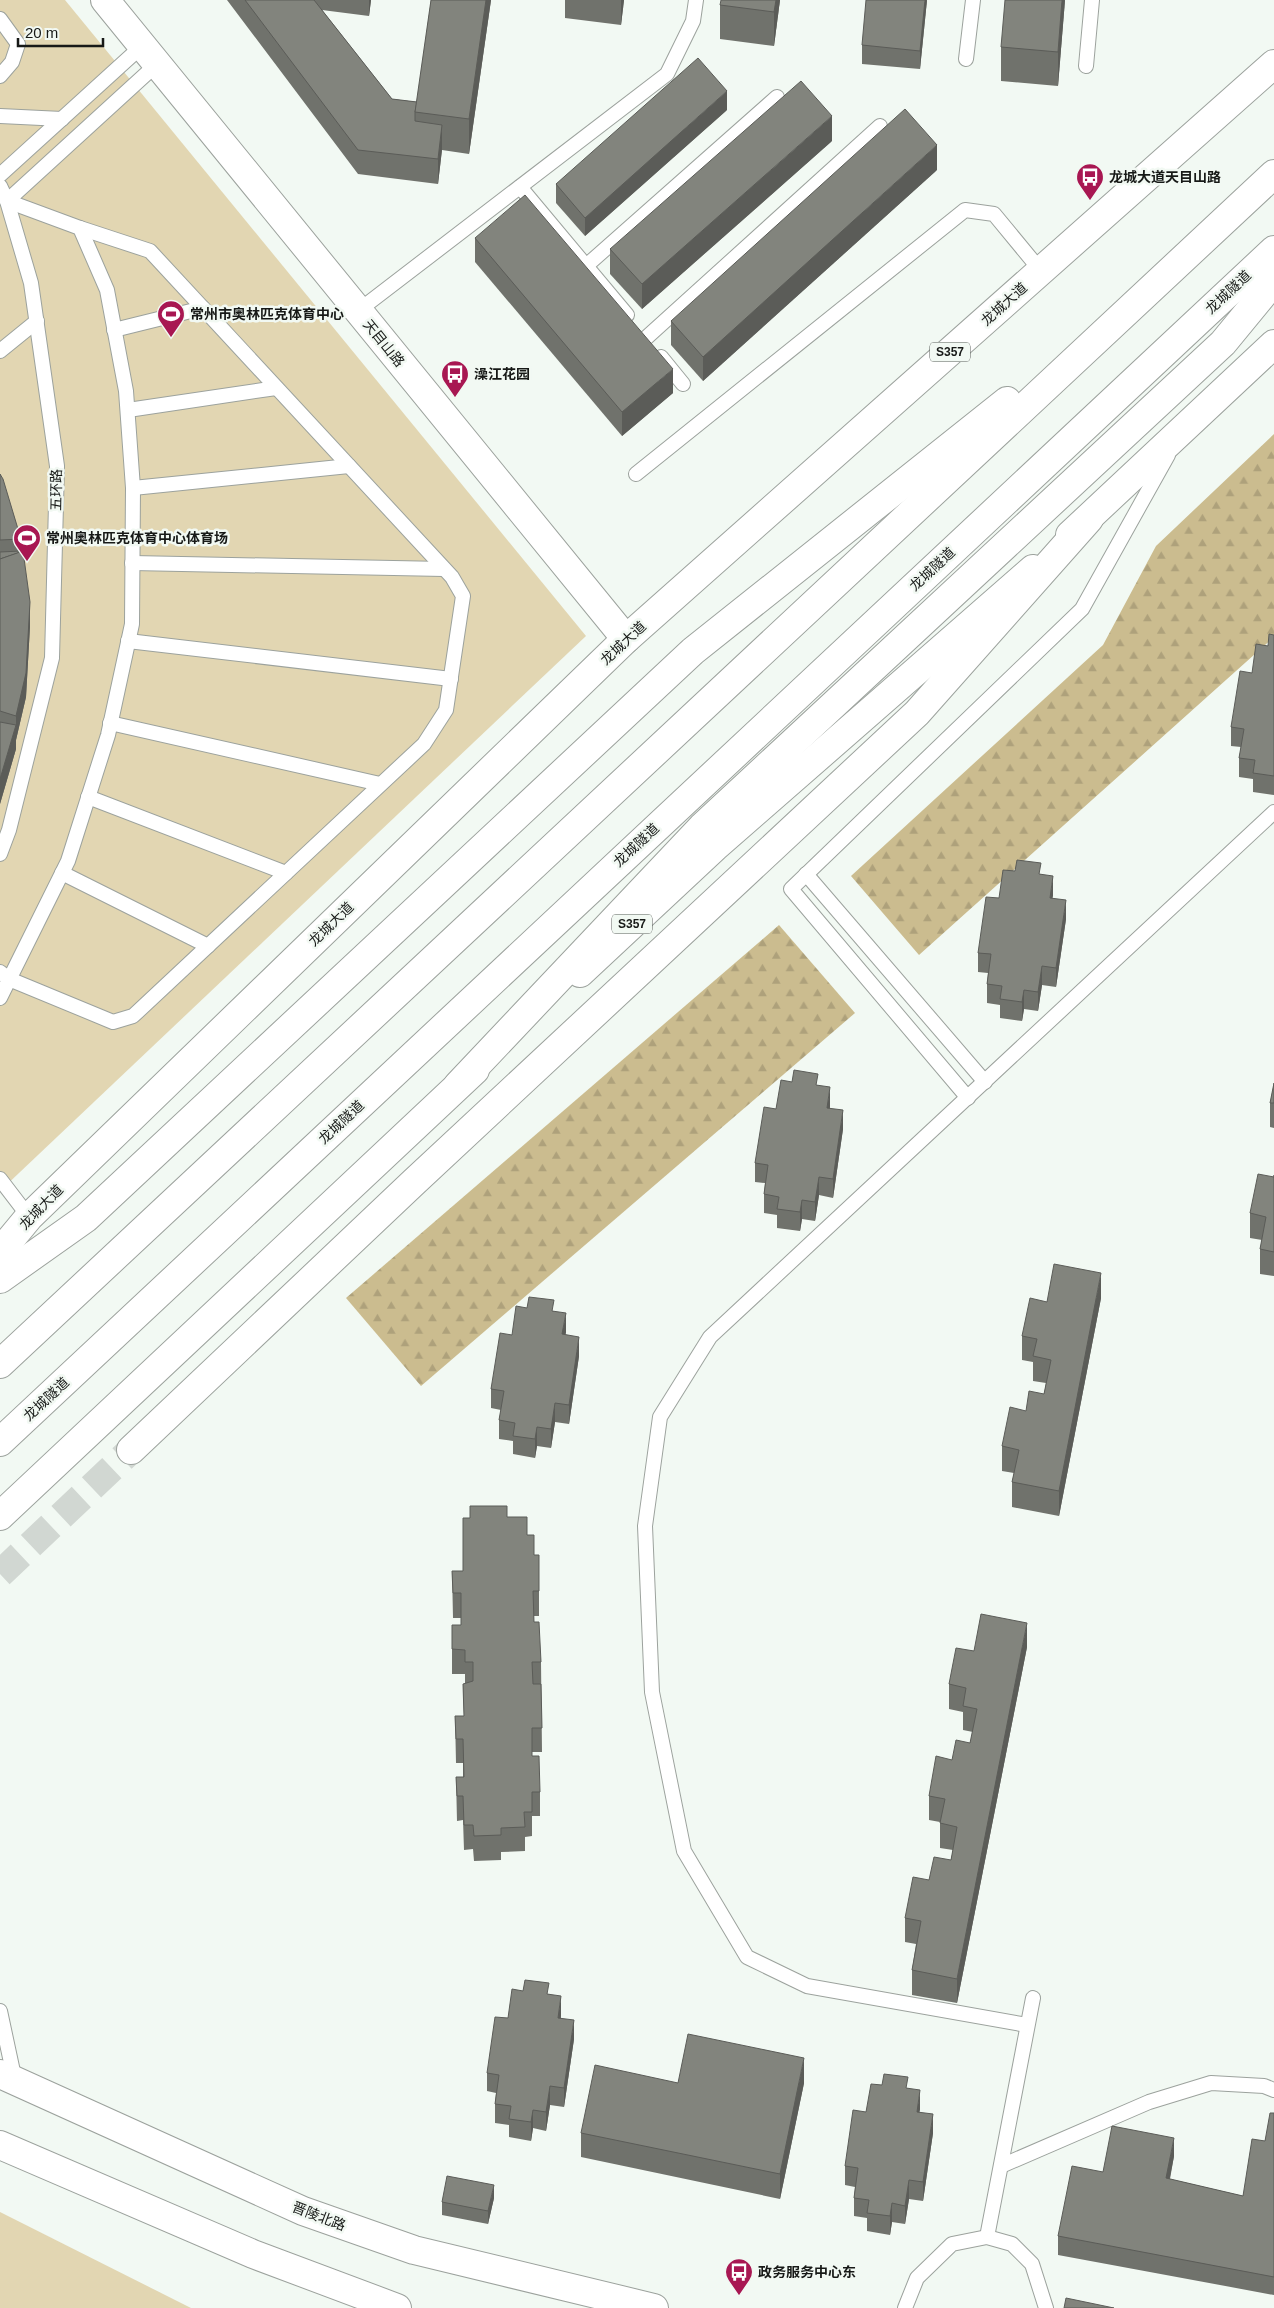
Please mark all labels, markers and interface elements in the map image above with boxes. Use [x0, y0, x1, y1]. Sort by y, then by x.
scale bar [18, 15, 102, 47]
text: 20 m [25, 24, 58, 41]
bus stop icon: 龙城大道天目山路 [1075, 162, 1105, 201]
place label: 龙城大道天目山路 [1109, 169, 1221, 185]
street label: 龙城隧道 [1202, 267, 1254, 317]
street label: 龙城大道 [978, 279, 1030, 329]
sports icon: 常州市奥林匹克体育中心 [156, 299, 186, 338]
place label: 常州市奥林匹克体育中心 [190, 306, 344, 322]
street label: 天目山路 [360, 316, 408, 370]
road number: S357 [930, 342, 970, 362]
bus stop icon: 澡江花园 [440, 359, 470, 398]
place label: 澡江花园 [474, 366, 530, 382]
street label: 五环路 [48, 469, 64, 511]
sports icon: 常州奥林匹克体育中心体育场 [12, 523, 42, 562]
place label: 常州奥林匹克体育中心体育场 [46, 530, 228, 546]
street label: 龙城隧道 [906, 544, 958, 594]
street label: 龙城大道 [597, 618, 649, 668]
street label: 龙城隧道 [610, 820, 662, 870]
street label: 龙城大道 [305, 899, 357, 949]
road number: S357 [612, 914, 652, 934]
street label: 龙城隧道 [315, 1097, 367, 1147]
street label: 龙城大道 [16, 1181, 66, 1233]
street label: 龙城隧道 [20, 1374, 72, 1424]
street label: 晋陵北路 [290, 2198, 348, 2234]
bus stop icon: 政务服务中心东 [724, 2257, 754, 2296]
place label: 政务服务中心东 [758, 2264, 856, 2280]

